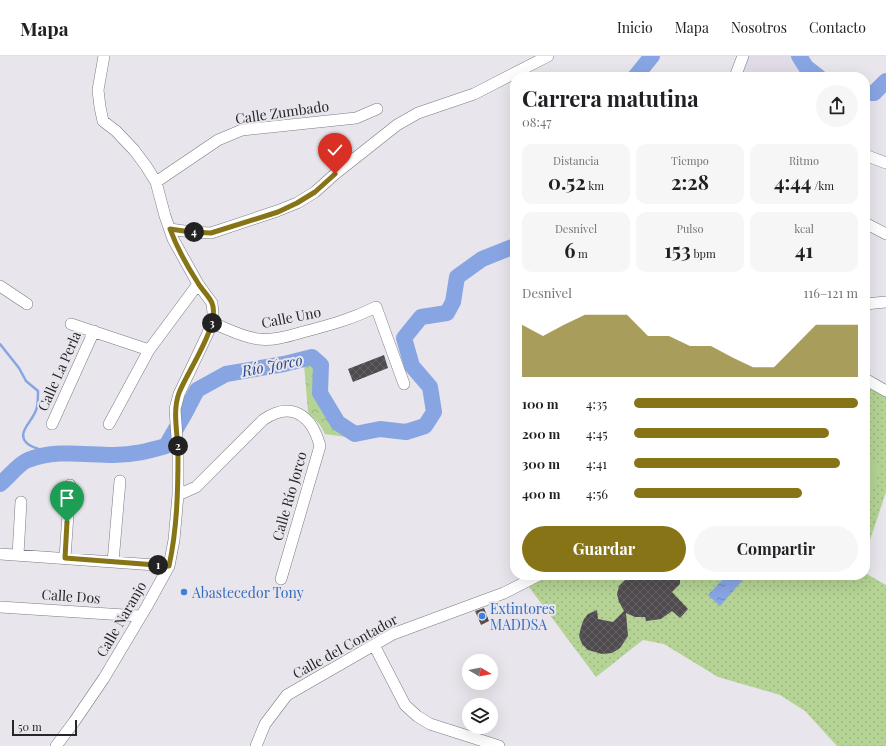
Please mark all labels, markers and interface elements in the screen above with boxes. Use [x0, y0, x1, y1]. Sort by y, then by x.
text: Mapa [20, 15, 69, 41]
text: Inicio [617, 18, 653, 37]
text: Mapa [675, 18, 709, 37]
text: Nosotros [731, 18, 787, 37]
text: Contacto [809, 18, 866, 37]
text: Carrera matutina [522, 83, 699, 113]
button: share [816, 85, 858, 127]
street label: Calle Zumbado [234, 96, 330, 128]
text: 08:47 [522, 113, 552, 130]
pin [318, 133, 352, 174]
icon: check [324, 139, 346, 161]
text: Distancia [553, 153, 599, 168]
text: Tiempo [671, 153, 709, 168]
text: Ritmo [789, 153, 819, 168]
text: 0.52 [548, 168, 586, 195]
text: 2:28 [671, 168, 709, 195]
text: 4:44 [774, 168, 811, 195]
text: km [586, 178, 604, 193]
text: /km [811, 178, 834, 193]
text: Desnivel [555, 221, 597, 236]
text: Pulso [677, 221, 703, 236]
text: kcal [794, 221, 814, 236]
pin: 4 [184, 222, 204, 242]
text: 4 [191, 224, 197, 239]
text: 6 [564, 236, 575, 263]
text: 153 [664, 236, 691, 263]
text: 41 [795, 236, 813, 263]
text: m [575, 246, 588, 261]
text: bpm [691, 246, 716, 261]
text: Desnivel [522, 284, 572, 301]
text: 116–121 m [804, 284, 858, 301]
street label: Calle Uno [260, 302, 323, 332]
pin: 3 [202, 313, 222, 333]
text: 3 [209, 315, 215, 330]
street label: Calle La Perla [33, 328, 85, 414]
water label: Río Jorco [239, 349, 304, 381]
text: 100 m [522, 395, 559, 412]
text: 4:35 [586, 395, 607, 412]
text: 200 m [522, 425, 560, 442]
text: 4:45 [586, 425, 608, 442]
pin: 2 [168, 436, 188, 456]
text: 2 [175, 438, 181, 453]
street label: Calle Río Jorco [267, 449, 311, 543]
text: 300 m [522, 455, 560, 472]
text: 4:41 [586, 455, 607, 472]
pin [50, 481, 84, 522]
text: 400 m [522, 485, 560, 502]
text: 4:56 [586, 485, 608, 502]
icon: arrive [56, 487, 78, 509]
button: Guardar [522, 526, 686, 572]
button: Compartir [694, 526, 858, 572]
pin: 1 [148, 555, 168, 575]
text: 1 [156, 557, 160, 572]
street label: Calle Naranjo [92, 577, 151, 660]
place label: Abastecedor Tony [191, 583, 304, 602]
street label: Calle Dos [41, 584, 101, 608]
marker: Abastecedor Tony [179, 587, 189, 597]
place label: Extintores MADDSA [490, 599, 555, 634]
street label: Calle del Contador [289, 609, 402, 683]
marker: Extintores MADDSA [477, 611, 487, 621]
north arrow [462, 654, 498, 690]
map controls [462, 654, 498, 734]
button: layers [462, 698, 498, 734]
scale bar [12, 718, 77, 737]
text: 50 m [18, 719, 42, 734]

